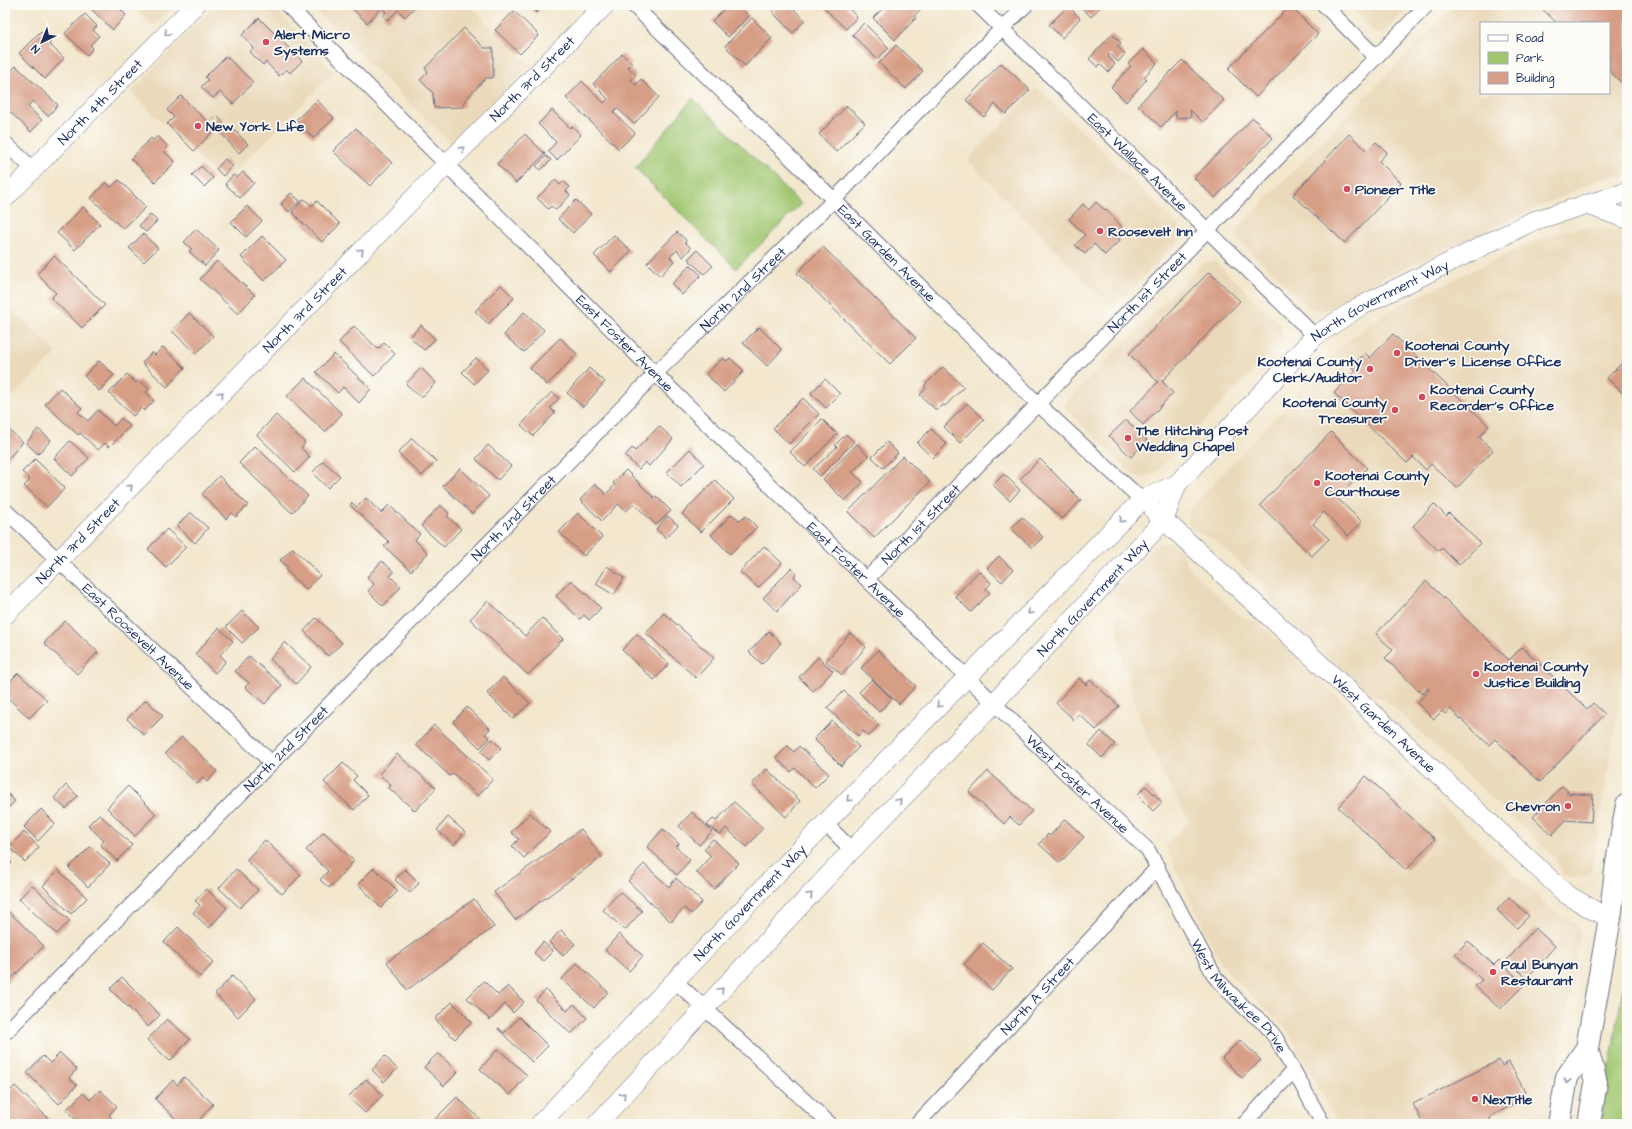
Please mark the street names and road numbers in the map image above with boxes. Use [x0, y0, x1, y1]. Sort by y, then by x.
street label: North 3rd Street [486, 32, 580, 127]
street label: North 4th Street [53, 55, 148, 150]
street label: East Wallace Avenue [1083, 109, 1192, 217]
street label: East Garden Avenue [833, 200, 940, 307]
street label: North 2nd Street [696, 242, 791, 336]
street label: North 1st Street [1104, 248, 1192, 338]
street label: North Government Way [1307, 255, 1453, 347]
street label: North 3rd Street [258, 262, 352, 358]
street label: East Foster Avenue [571, 291, 678, 397]
street label: North 2nd Street [467, 471, 561, 566]
street label: North 1st Street [877, 479, 966, 569]
street label: North 3rd Street [32, 494, 126, 589]
street label: East Foster Avenue [802, 518, 910, 623]
street label: North Government Way [1033, 534, 1153, 661]
street label: East Roosevelt Avenue [77, 579, 199, 696]
street label: West Garden Avenue [1326, 670, 1440, 778]
street label: North 2nd Street [240, 701, 334, 796]
street label: West Foster Avenue [1021, 731, 1134, 839]
street label: North Government Way [690, 840, 811, 966]
street label: West Milwaukee Drive [1186, 936, 1291, 1057]
street label: North A Street [996, 953, 1080, 1040]

